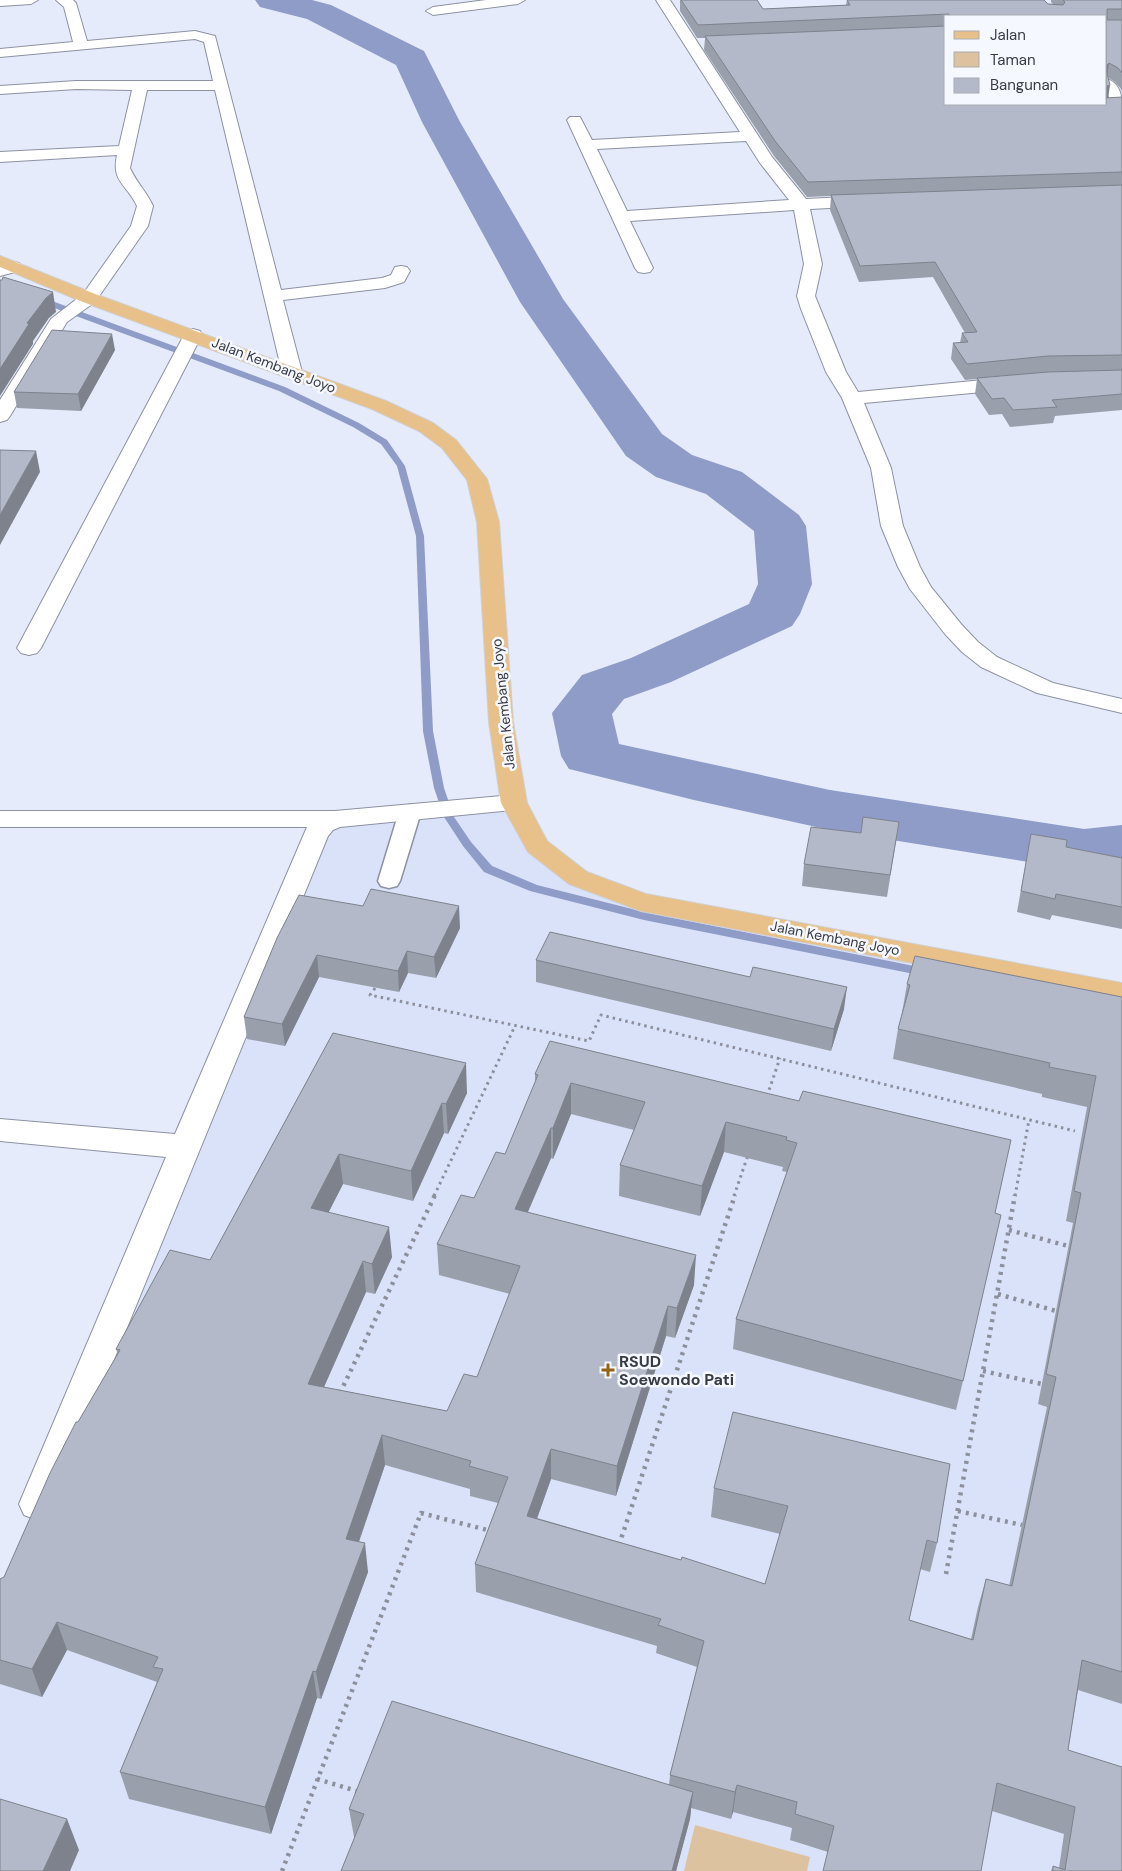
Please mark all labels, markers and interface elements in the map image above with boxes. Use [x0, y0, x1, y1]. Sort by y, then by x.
legend [944, 15, 1107, 105]
text: Jalan [990, 25, 1026, 45]
text: Taman [990, 50, 1036, 70]
text: Bangunan [990, 75, 1058, 95]
street label: Jalan Kembang Joyo [209, 333, 339, 397]
street label: Jalan Kembang Joyo [487, 638, 519, 770]
street label: Jalan Kembang Joyo [769, 917, 901, 959]
place label: RSUD Soewondo Pati [619, 1351, 734, 1390]
marker: RSUD Soewondo Pati [601, 1363, 615, 1377]

